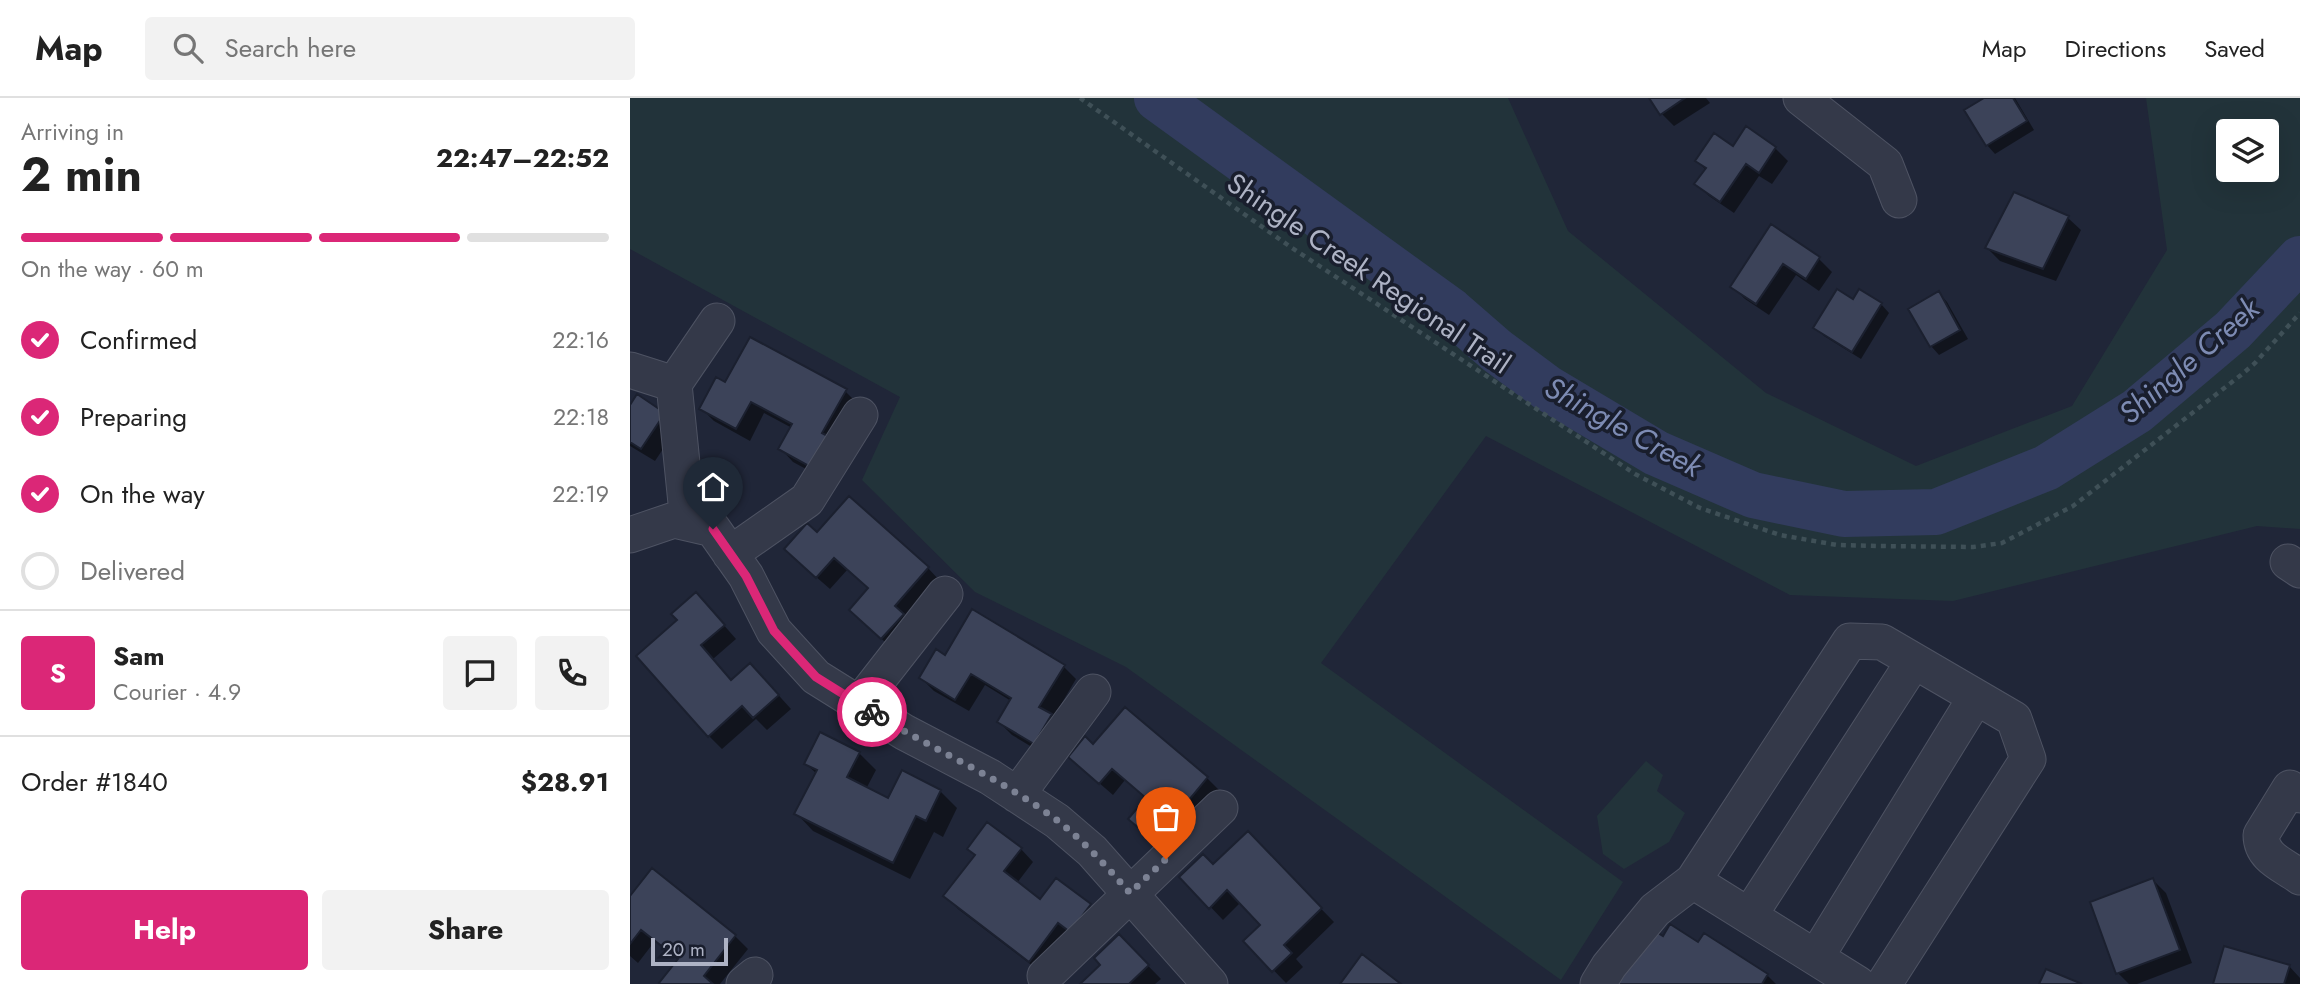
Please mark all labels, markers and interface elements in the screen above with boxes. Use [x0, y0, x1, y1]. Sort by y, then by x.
search box [145, 17, 635, 80]
text: Map [35, 25, 103, 72]
icon: search [169, 29, 207, 67]
text: Search here [225, 29, 356, 67]
text: Map [1982, 31, 2027, 66]
text: Directions [2065, 31, 2166, 66]
text: Saved [2204, 31, 2265, 66]
text: Arriving in [21, 115, 124, 149]
map controls [2216, 119, 2279, 182]
button: layers [2216, 119, 2279, 182]
text: 22:47–22:52 [436, 139, 609, 177]
text: 2 min [21, 142, 142, 208]
street label: Shingle Creek Regional Trail [1219, 163, 1519, 384]
text: On the way · 60 m [21, 252, 204, 286]
water label: Shingle Creek [2109, 287, 2269, 434]
icon: check [21, 321, 59, 359]
text: Confirmed [80, 321, 197, 359]
text: 22:16 [552, 323, 609, 357]
water label: Shingle Creek [1537, 366, 1711, 488]
icon: check [21, 398, 59, 436]
text: Preparing [80, 398, 187, 436]
text: 22:18 [553, 400, 609, 434]
pin [683, 457, 743, 529]
icon: home [694, 468, 732, 506]
icon: check [21, 475, 59, 513]
text: On the way [80, 475, 205, 513]
text: 22:19 [552, 477, 609, 511]
text: Delivered [80, 552, 185, 590]
button: chat [443, 636, 517, 710]
button: phone [535, 636, 609, 710]
text: Sam [113, 637, 165, 675]
text: S [50, 654, 66, 692]
text: Courier · 4.9 [113, 675, 241, 709]
courier [837, 677, 907, 747]
icon: bike [853, 693, 891, 731]
text: Order #1840 [21, 763, 168, 801]
text: $28.91 [521, 763, 609, 801]
pin [1136, 787, 1196, 859]
icon: bag [1147, 798, 1185, 836]
button: Help [21, 890, 308, 970]
button: Share [322, 890, 609, 970]
scale bar [651, 935, 728, 967]
text: 20 m [662, 936, 705, 963]

